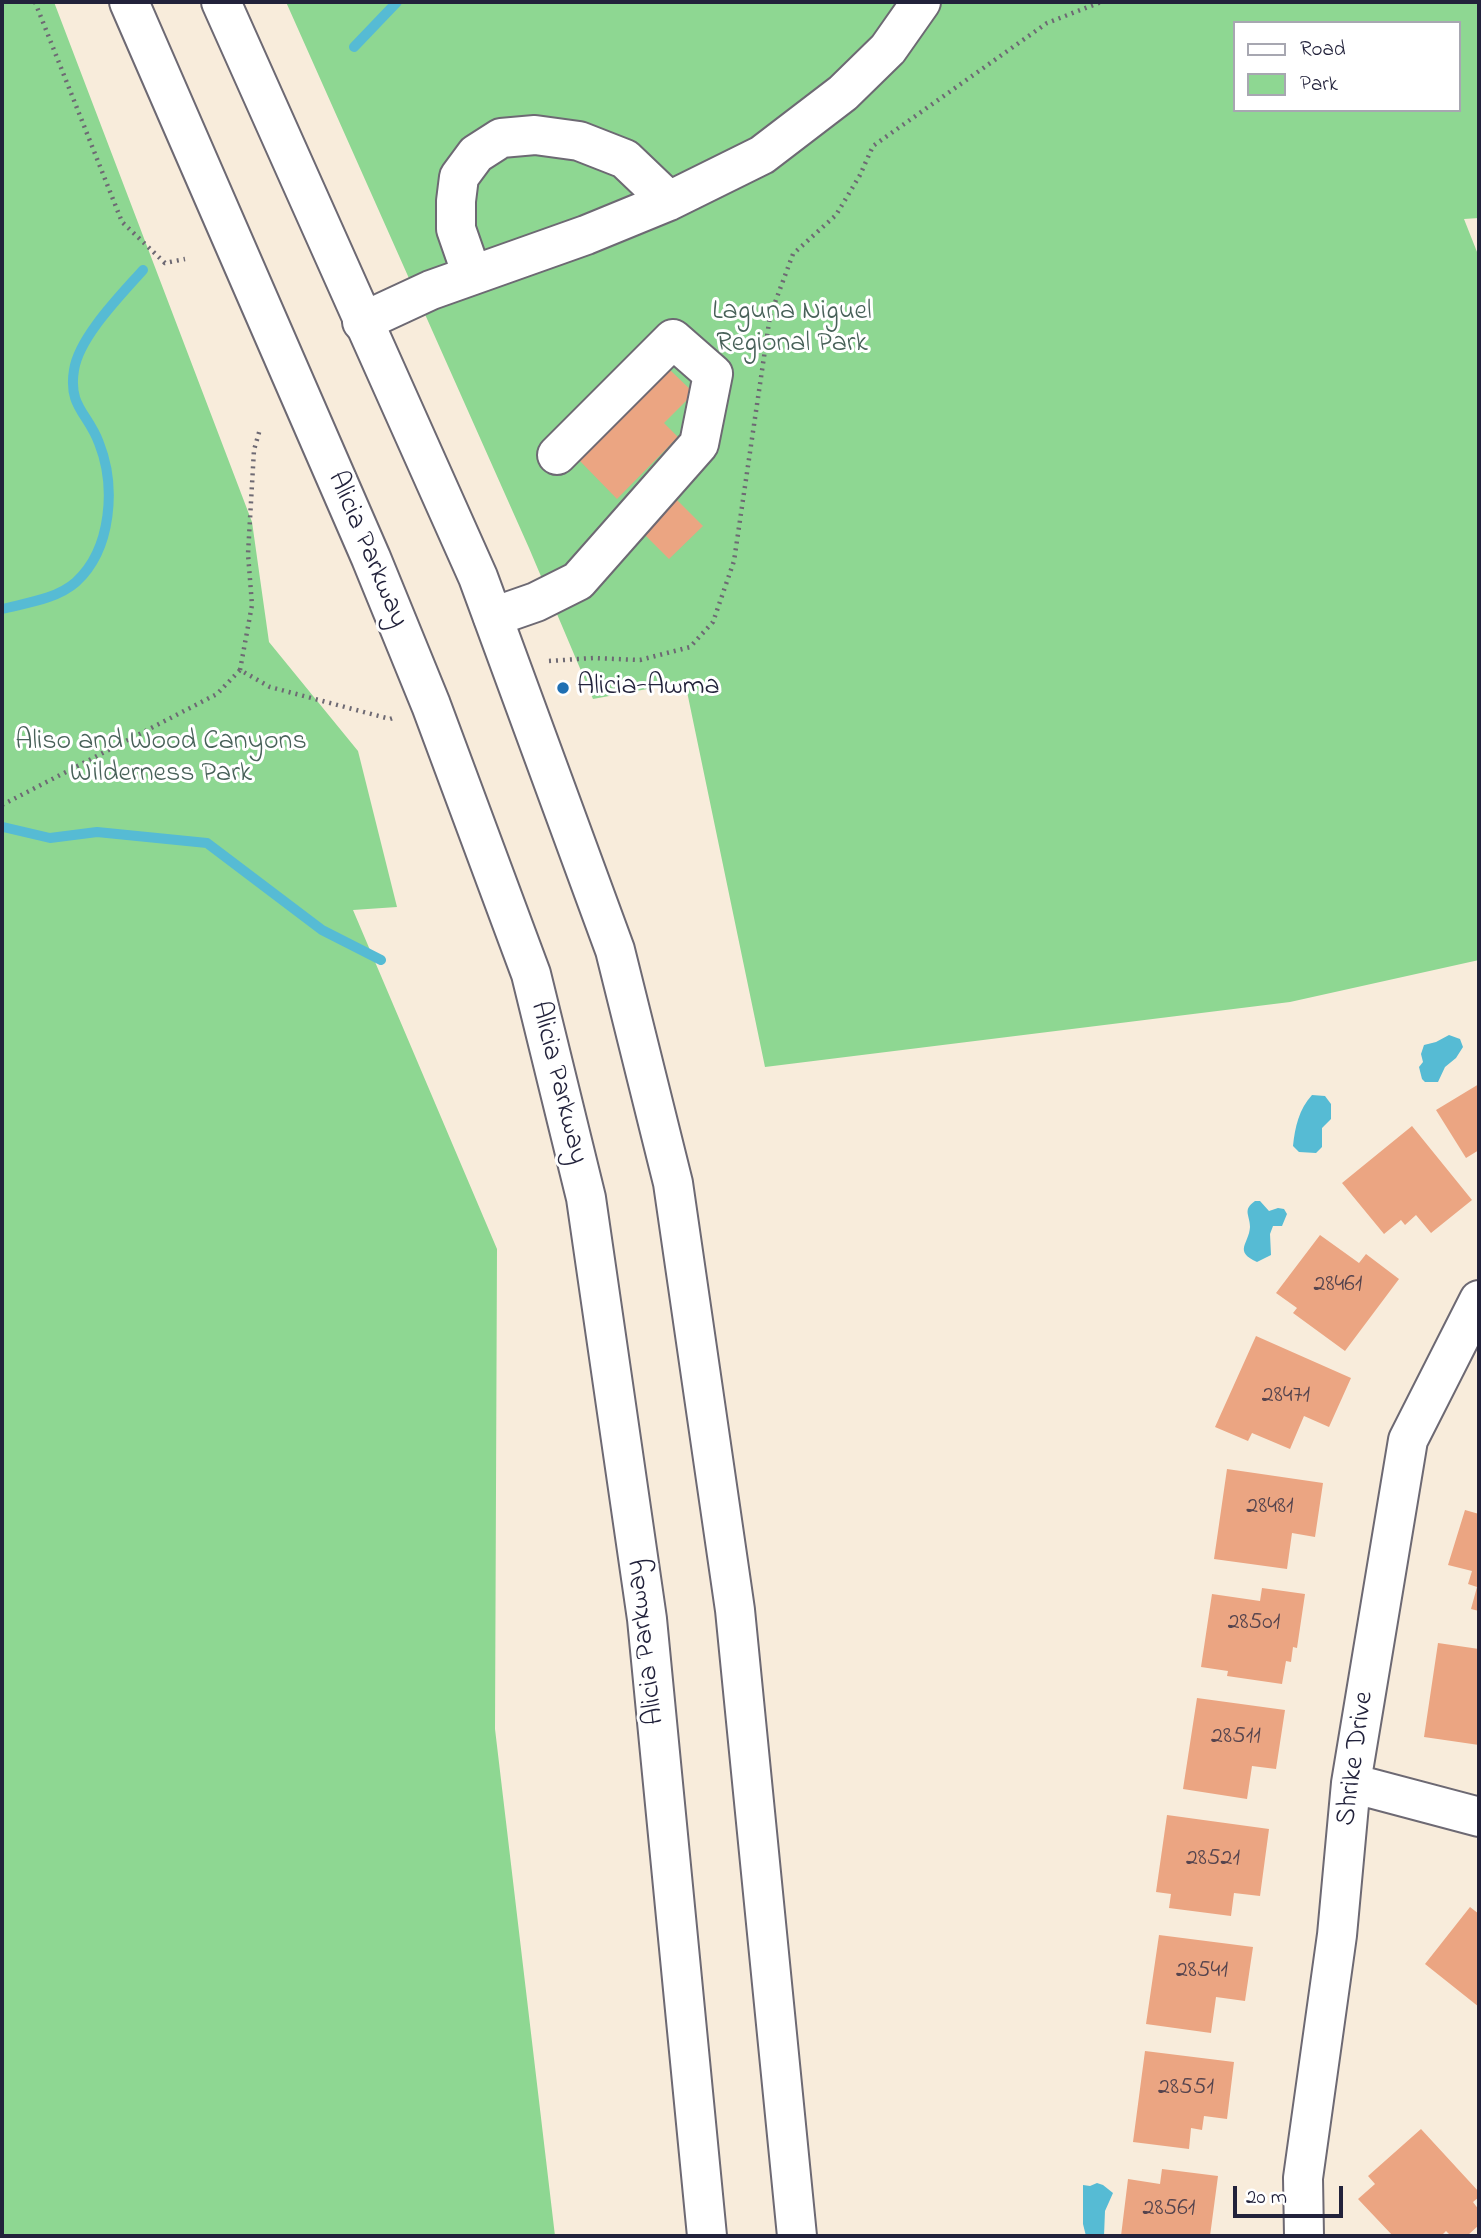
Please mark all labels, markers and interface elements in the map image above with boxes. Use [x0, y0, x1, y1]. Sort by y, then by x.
legend [1232, 21, 1460, 112]
text: Road [1300, 35, 1346, 65]
text: Park [1300, 70, 1338, 100]
park label: Laguna Niguel Regional Park [712, 296, 872, 362]
street label: Alicia Parkway [318, 467, 414, 633]
place label: Alicia-Awma [577, 671, 720, 705]
marker: Alicia-Awma [555, 680, 571, 696]
park label: Aliso and Wood Canyons Wilderness Park [15, 726, 307, 792]
street label: Alicia Parkway [521, 998, 593, 1168]
house number: 28461 [1313, 1272, 1363, 1300]
house number: 28471 [1262, 1383, 1310, 1411]
house number: 28481 [1246, 1494, 1294, 1522]
street label: Alicia Parkway [620, 1557, 674, 1727]
house number: 28501 [1228, 1610, 1280, 1638]
street label: Shrike Drive [1331, 1690, 1383, 1828]
house number: 28511 [1211, 1724, 1261, 1752]
house number: 28521 [1186, 1846, 1240, 1874]
house number: 28541 [1176, 1958, 1228, 1986]
house number: 28551 [1158, 2075, 1214, 2103]
scale bar [1236, 2172, 1346, 2216]
text: 20 m [1246, 2183, 1287, 2213]
house number: 28561 [1143, 2196, 1195, 2224]

